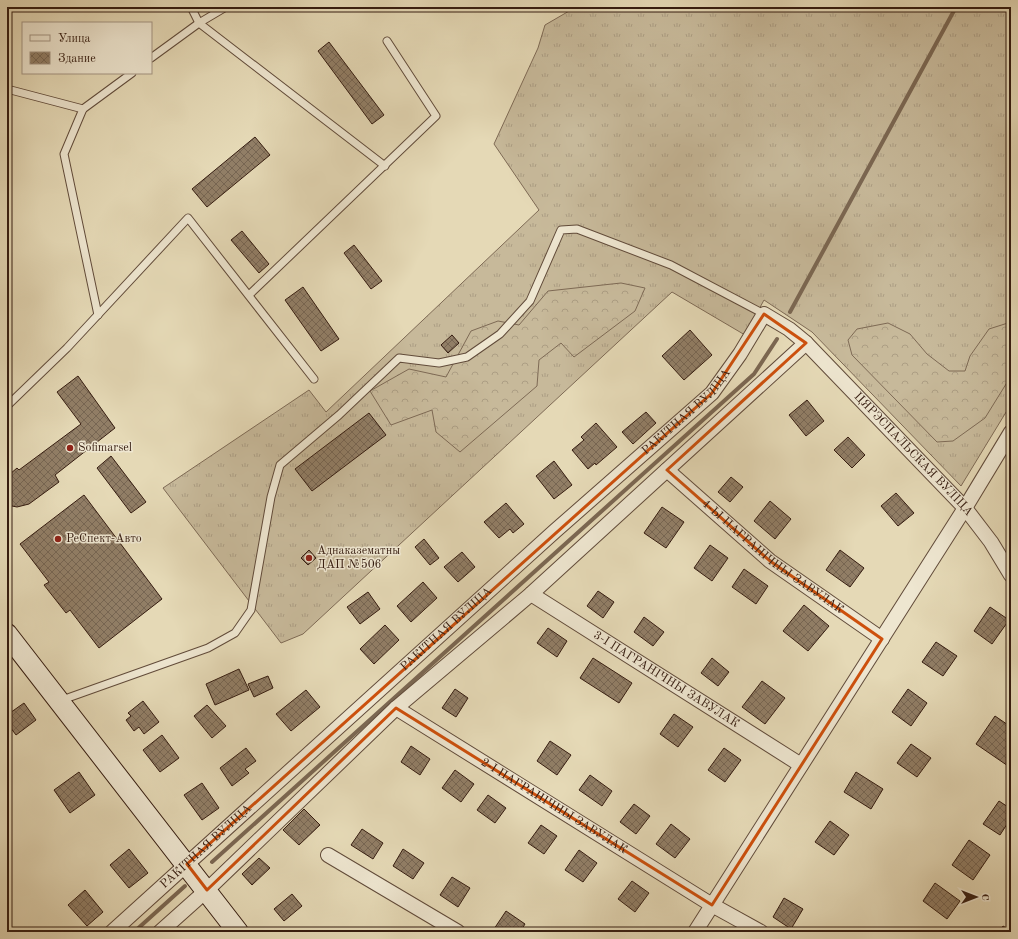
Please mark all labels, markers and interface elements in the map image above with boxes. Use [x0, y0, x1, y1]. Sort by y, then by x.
legend [22, 22, 152, 74]
text: Улица [58, 33, 91, 45]
text: Здание [58, 53, 96, 65]
street label: РАКІТНАЯ ВУЛІЦА [640, 367, 733, 457]
street label: ЦЯРЭСПАЛЬСКАЯ ВУЛІЦА [851, 390, 975, 518]
place label: Sofimarsel [78, 442, 132, 454]
marker: Sofimarsel [65, 443, 75, 453]
street label: 4-Ы ПАГРАНІЧНЫ ЗАВУЛАК [699, 498, 846, 616]
place label: РеСпект-Авто [66, 533, 142, 545]
marker: РеСпект-Авто [53, 534, 63, 544]
place label: Аднаказематны ДАП №506 [317, 545, 400, 571]
marker: Аднаказематны ДАП №506 [304, 553, 314, 563]
street label: РАКІТНАЯ ВУЛІЦА [398, 585, 494, 674]
street label: 3-І ПАГРАНІЧНЫ ЗАВУЛАК [591, 629, 741, 730]
street label: 2-І ПАГРАНІЧНЫ ЗАВУЛАК [479, 756, 629, 857]
street label: РАКІТНАЯ ВУЛІЦА [158, 803, 254, 891]
north arrow [956, 877, 996, 917]
text: С [979, 893, 990, 901]

